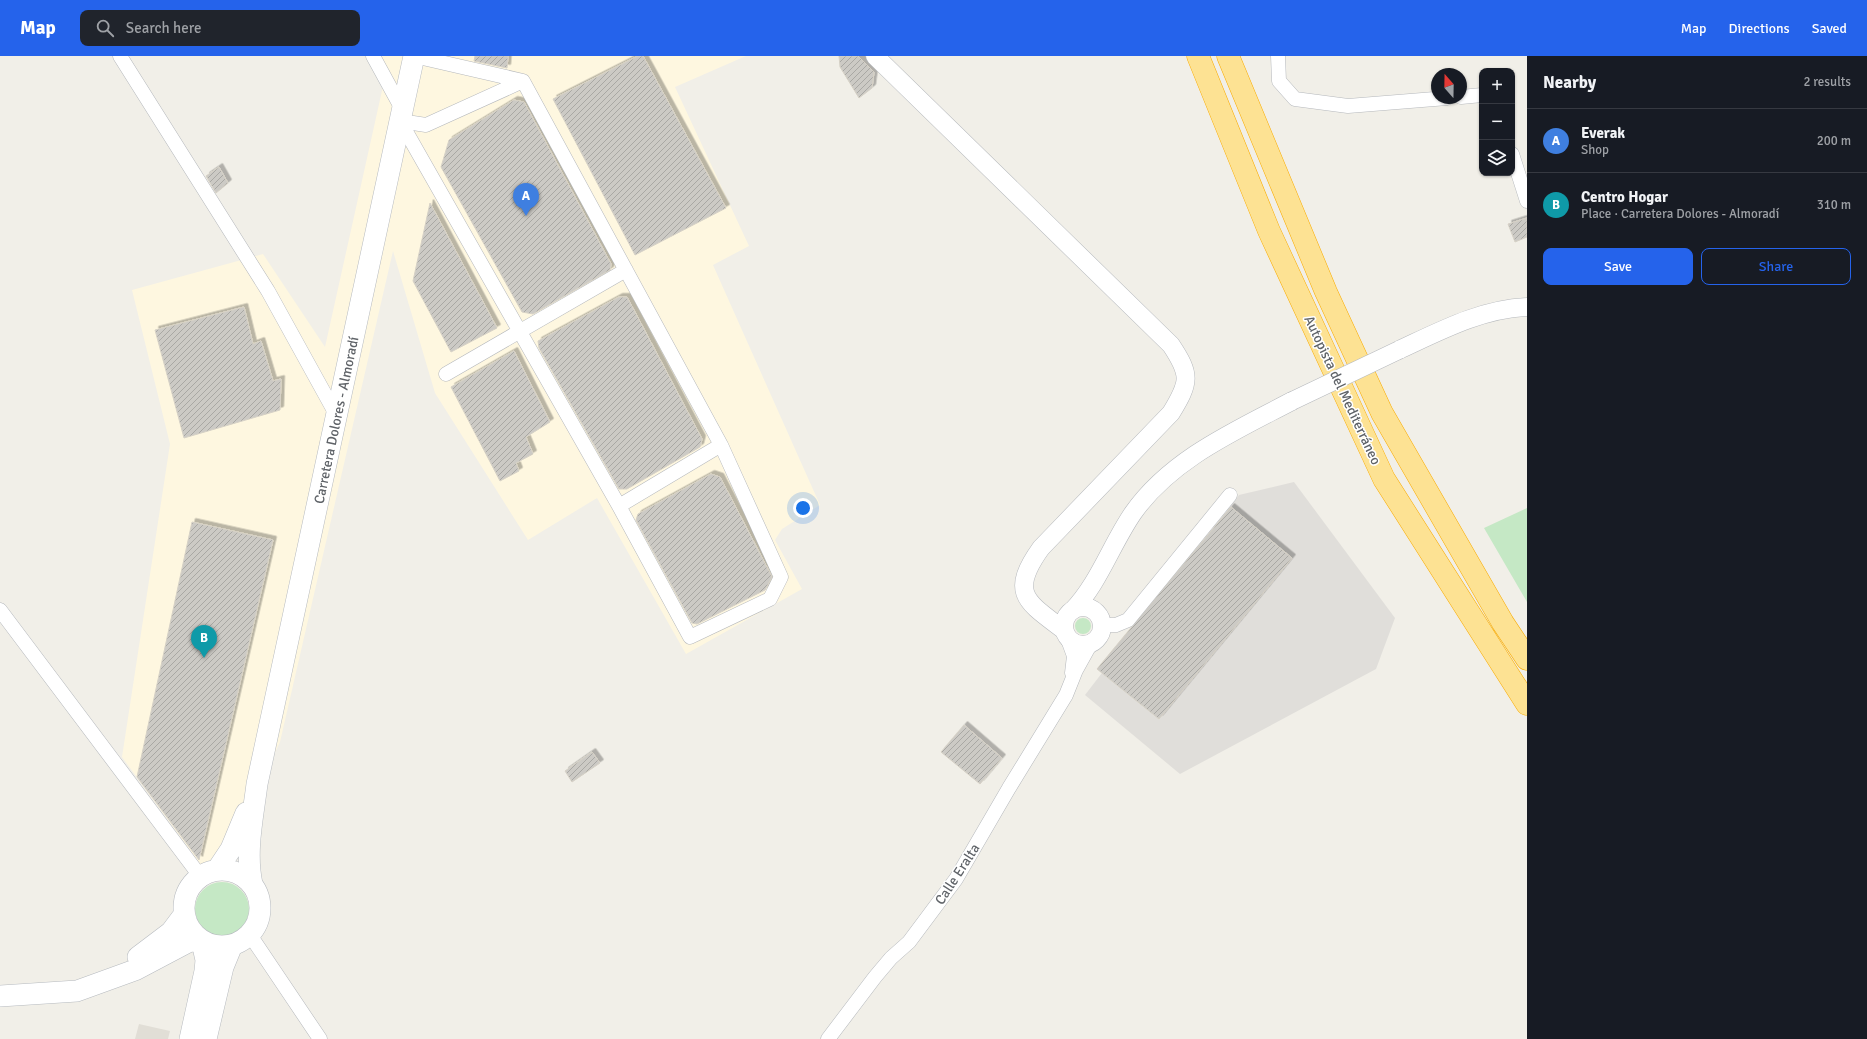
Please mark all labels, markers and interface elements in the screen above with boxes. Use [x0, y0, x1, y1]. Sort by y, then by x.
search box [80, 10, 360, 46]
text: Map [20, 16, 56, 40]
icon: search [94, 17, 116, 39]
text: Search here [126, 19, 201, 37]
text: Map [1681, 20, 1707, 37]
text: Directions [1729, 20, 1790, 37]
text: Saved [1812, 20, 1847, 37]
north arrow [1431, 68, 1467, 104]
map controls [1479, 68, 1515, 176]
button: + [1479, 68, 1515, 104]
text: Nearby [1543, 72, 1596, 93]
text: 2 results [1803, 74, 1851, 90]
button: − [1479, 104, 1515, 140]
text: Everak [1581, 124, 1625, 142]
text: A [1552, 133, 1560, 149]
text: 200 m [1817, 133, 1851, 149]
button: layers [1479, 140, 1515, 176]
text: Shop [1581, 142, 1609, 158]
pin: A [513, 183, 539, 216]
text: Centro Hogar [1581, 188, 1668, 206]
text: B [1552, 197, 1560, 213]
text: 310 m [1817, 197, 1851, 213]
text: Place · Carretera Dolores - Almoradí [1581, 206, 1779, 222]
button: Save [1543, 248, 1693, 285]
button: Share [1701, 248, 1851, 285]
street label: Autopista del Mediterráneo [1300, 313, 1385, 467]
street label: Carretera Dolores - Almoradí [310, 335, 363, 505]
your location [793, 498, 813, 518]
pin: B [191, 625, 217, 658]
street label: Calle Eralta [931, 841, 983, 908]

